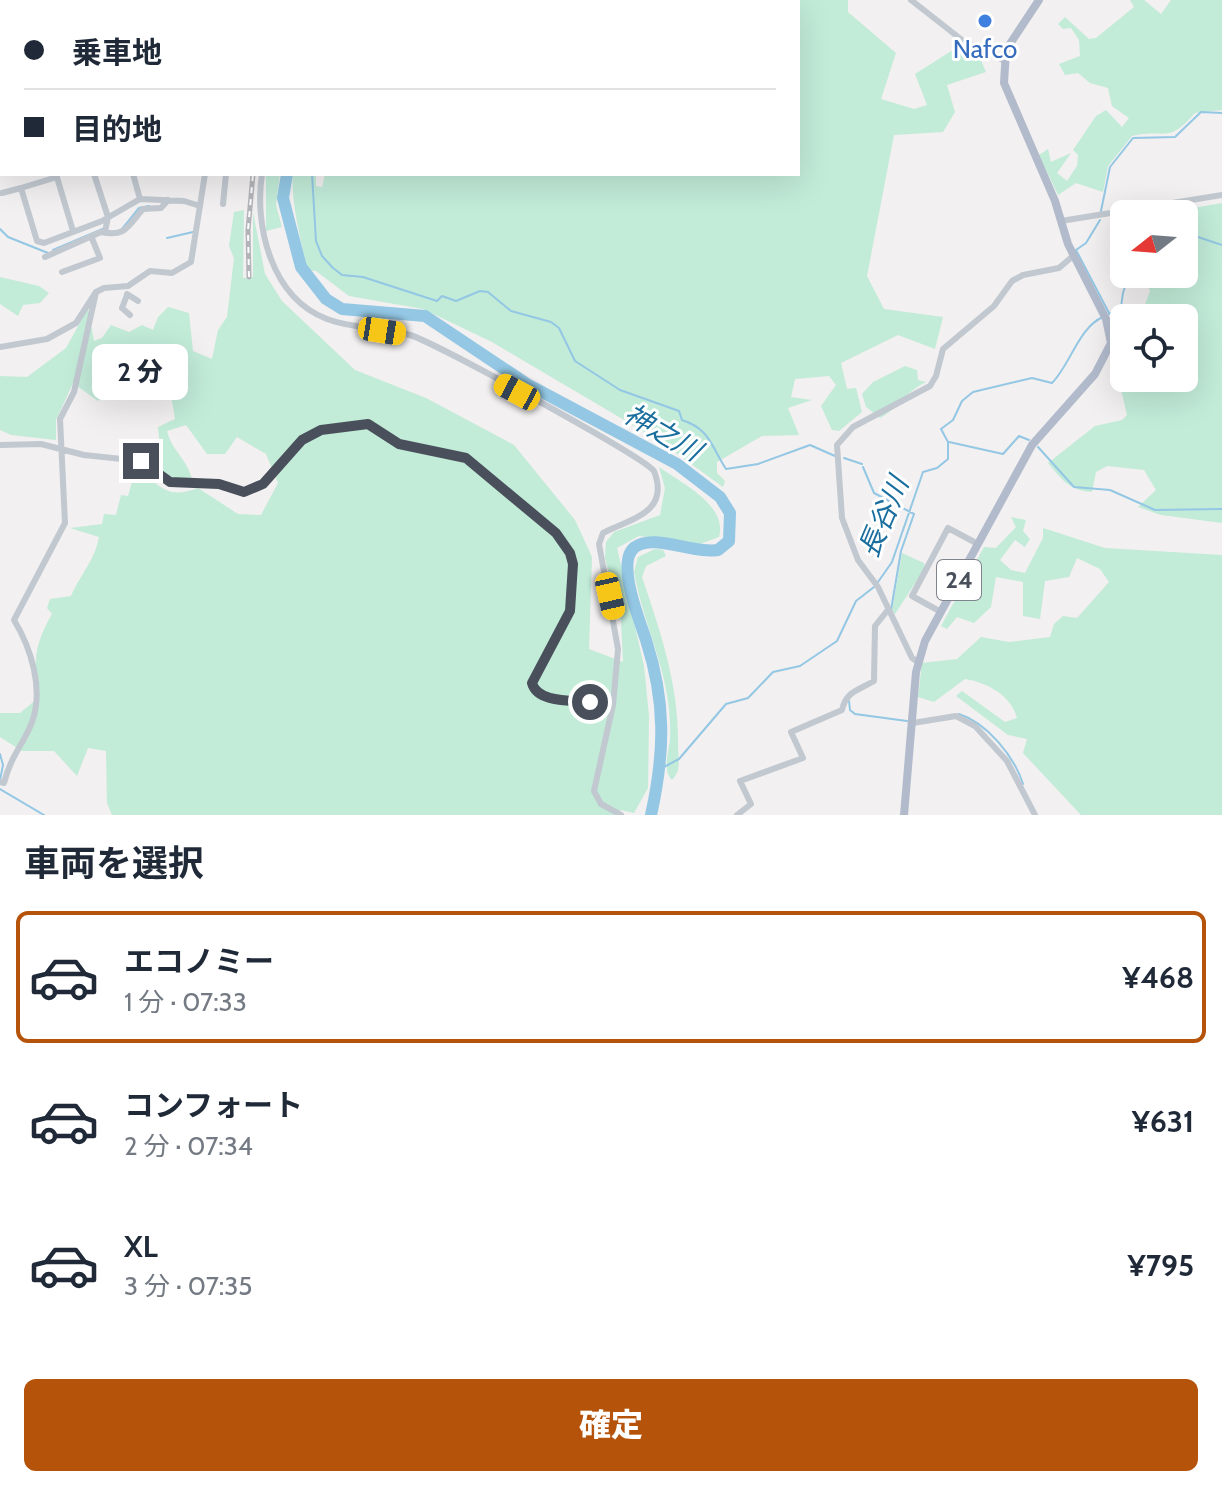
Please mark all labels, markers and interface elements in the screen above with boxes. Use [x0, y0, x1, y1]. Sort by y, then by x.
marker: Nafco [976, 12, 994, 30]
place label: Nafco [953, 33, 1017, 65]
text: 乗車地 [72, 34, 162, 71]
text: 目的地 [72, 111, 162, 148]
north arrow [1110, 200, 1198, 288]
map controls [1110, 200, 1198, 392]
button: locate [1110, 304, 1198, 392]
car [356, 315, 408, 347]
callout: 2 分 [93, 345, 189, 401]
text: 2 分 [117, 356, 163, 388]
car [490, 370, 544, 414]
water label: 神之川 [618, 396, 710, 469]
route end [123, 443, 159, 479]
water label: 長谷川 [851, 469, 916, 562]
road number: 24 [937, 560, 981, 600]
car [593, 570, 627, 622]
route start [572, 684, 608, 720]
text: 車両を選択 [24, 841, 204, 885]
icon: car [28, 941, 100, 1013]
text: エコノミー [124, 943, 274, 980]
text: ¥468 [1122, 959, 1194, 996]
text: 1 分 · 07:33 [124, 986, 247, 1018]
icon: car [28, 1085, 100, 1157]
text: コンフォート [124, 1087, 303, 1124]
text: ¥631 [1132, 1103, 1194, 1140]
text: 2 分 · 07:34 [124, 1130, 253, 1162]
text: XL [124, 1228, 158, 1265]
icon: car [28, 1229, 100, 1301]
text: ¥795 [1128, 1247, 1194, 1284]
text: 3 分 · 07:35 [124, 1270, 252, 1302]
button: 確定 [24, 1379, 1198, 1471]

